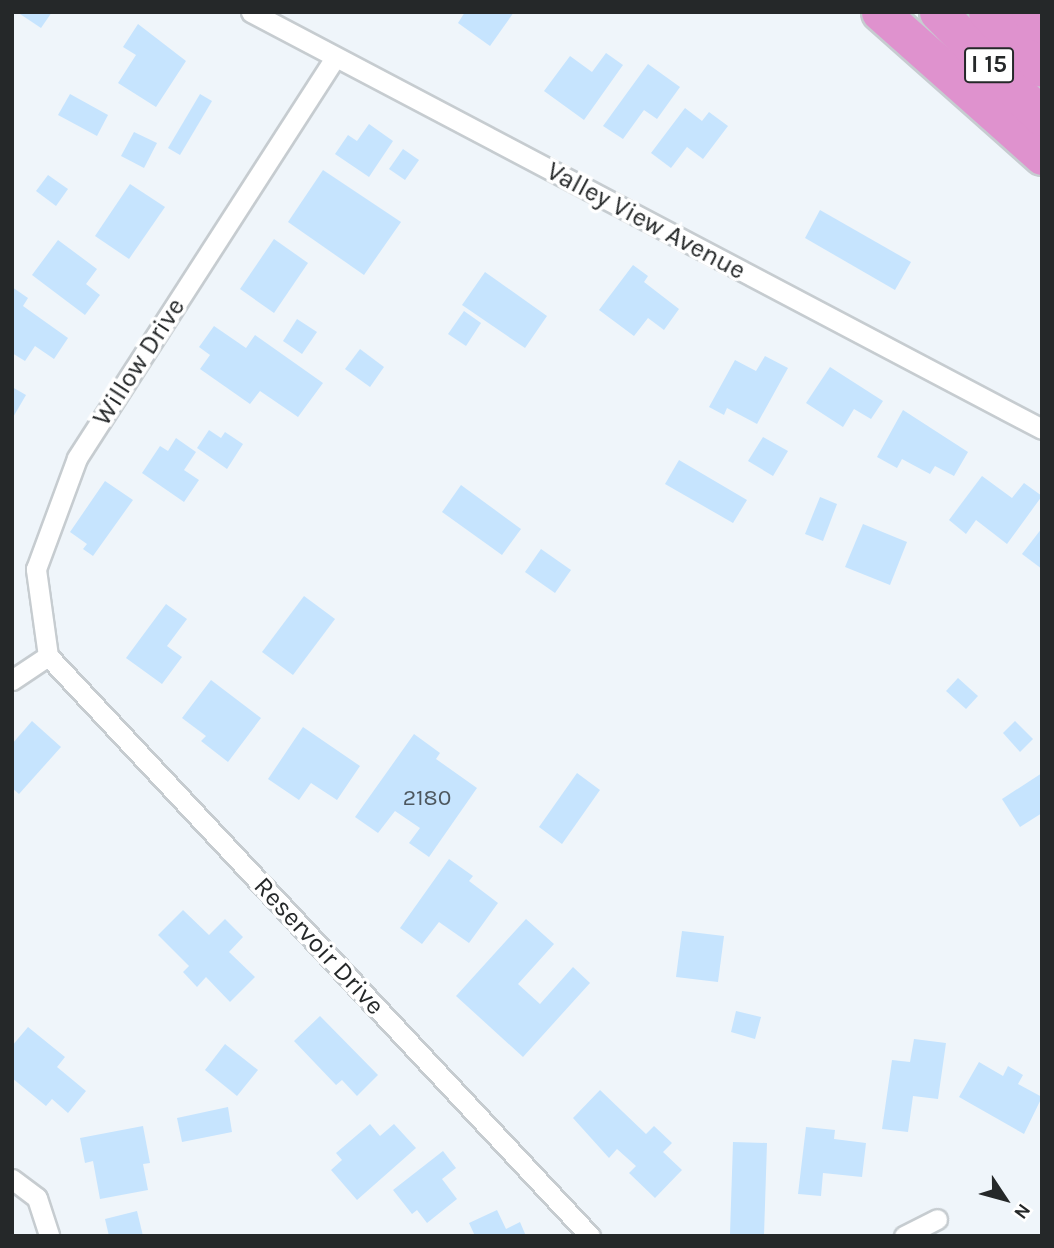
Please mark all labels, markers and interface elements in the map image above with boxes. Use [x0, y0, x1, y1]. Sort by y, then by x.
road number: I 15 [963, 44, 1015, 86]
street label: Valley View Avenue [541, 155, 751, 287]
street label: Willow Drive [86, 292, 192, 432]
house number: 2180 [403, 784, 451, 812]
street label: Reservoir Drive [247, 871, 391, 1021]
north arrow [970, 1164, 1040, 1234]
text: N [1009, 1199, 1035, 1223]

